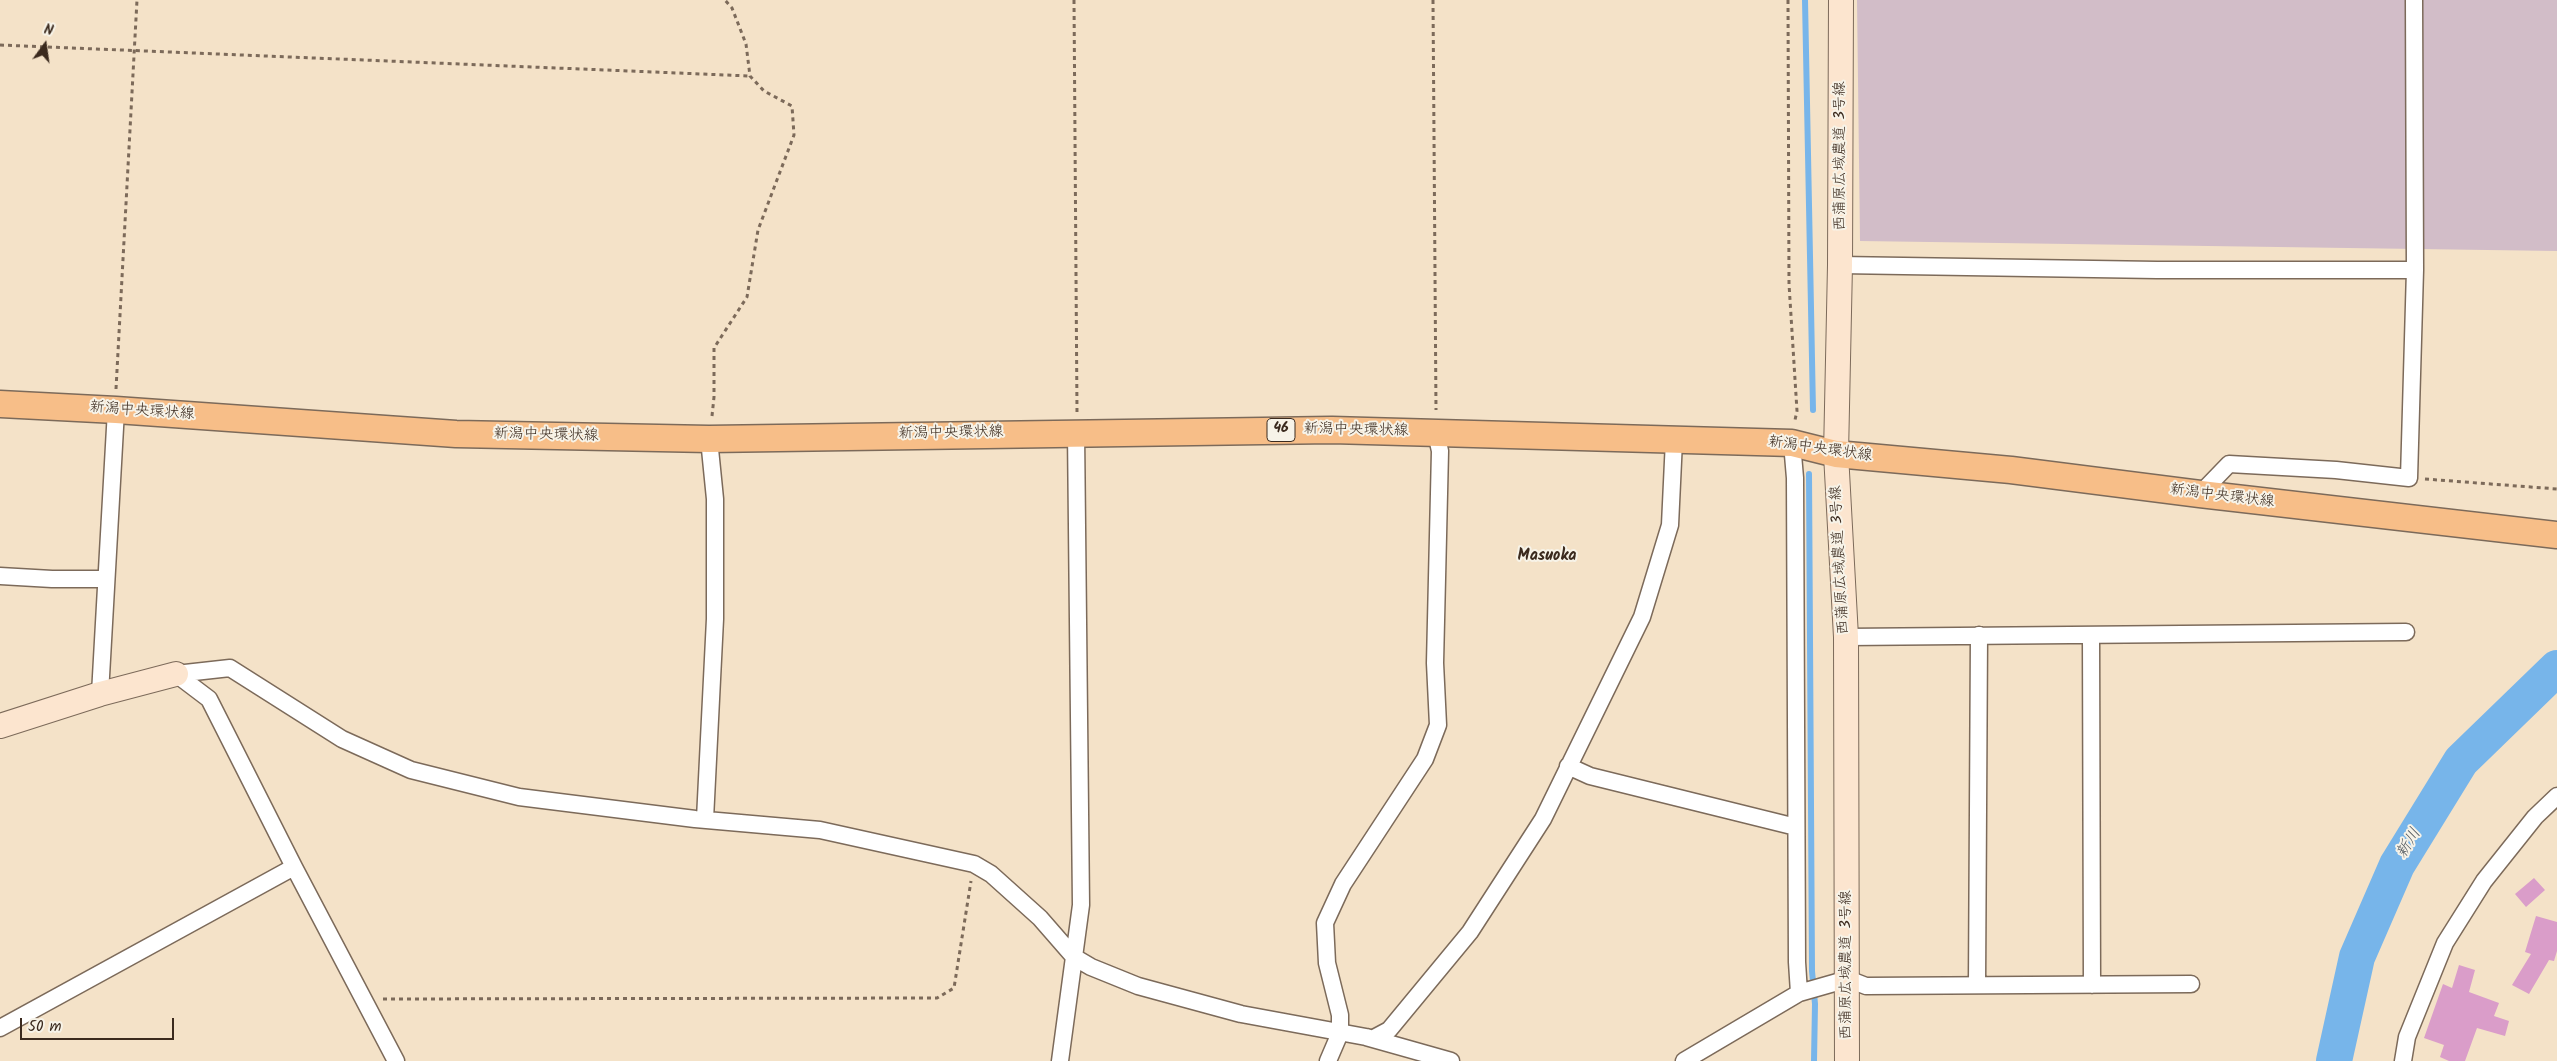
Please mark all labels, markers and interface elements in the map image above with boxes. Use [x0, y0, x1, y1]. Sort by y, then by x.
text: N [42, 19, 56, 42]
north arrow [20, 20, 70, 70]
street label: 西蒲原広域農道 3号線 [1832, 81, 1850, 231]
street label: 新潟中央環状線 [89, 399, 195, 425]
road number: 46 [1267, 418, 1295, 442]
street label: 新潟中央環状線 [1303, 421, 1409, 441]
street label: 新潟中央環状線 [898, 424, 1004, 444]
street label: 新潟中央環状線 [493, 426, 599, 446]
street label: 新潟中央環状線 [1767, 434, 1873, 466]
street label: 新潟中央環状線 [2169, 482, 2275, 512]
street label: 西蒲原広域農道 3号線 [1828, 485, 1854, 635]
district label: Masuoka [1518, 547, 1576, 567]
water label: 新川 [2394, 825, 2426, 863]
street label: 西蒲原広域農道 3号線 [1838, 890, 1856, 1040]
scale bar [22, 1008, 176, 1040]
text: 50 m [28, 1015, 62, 1039]

